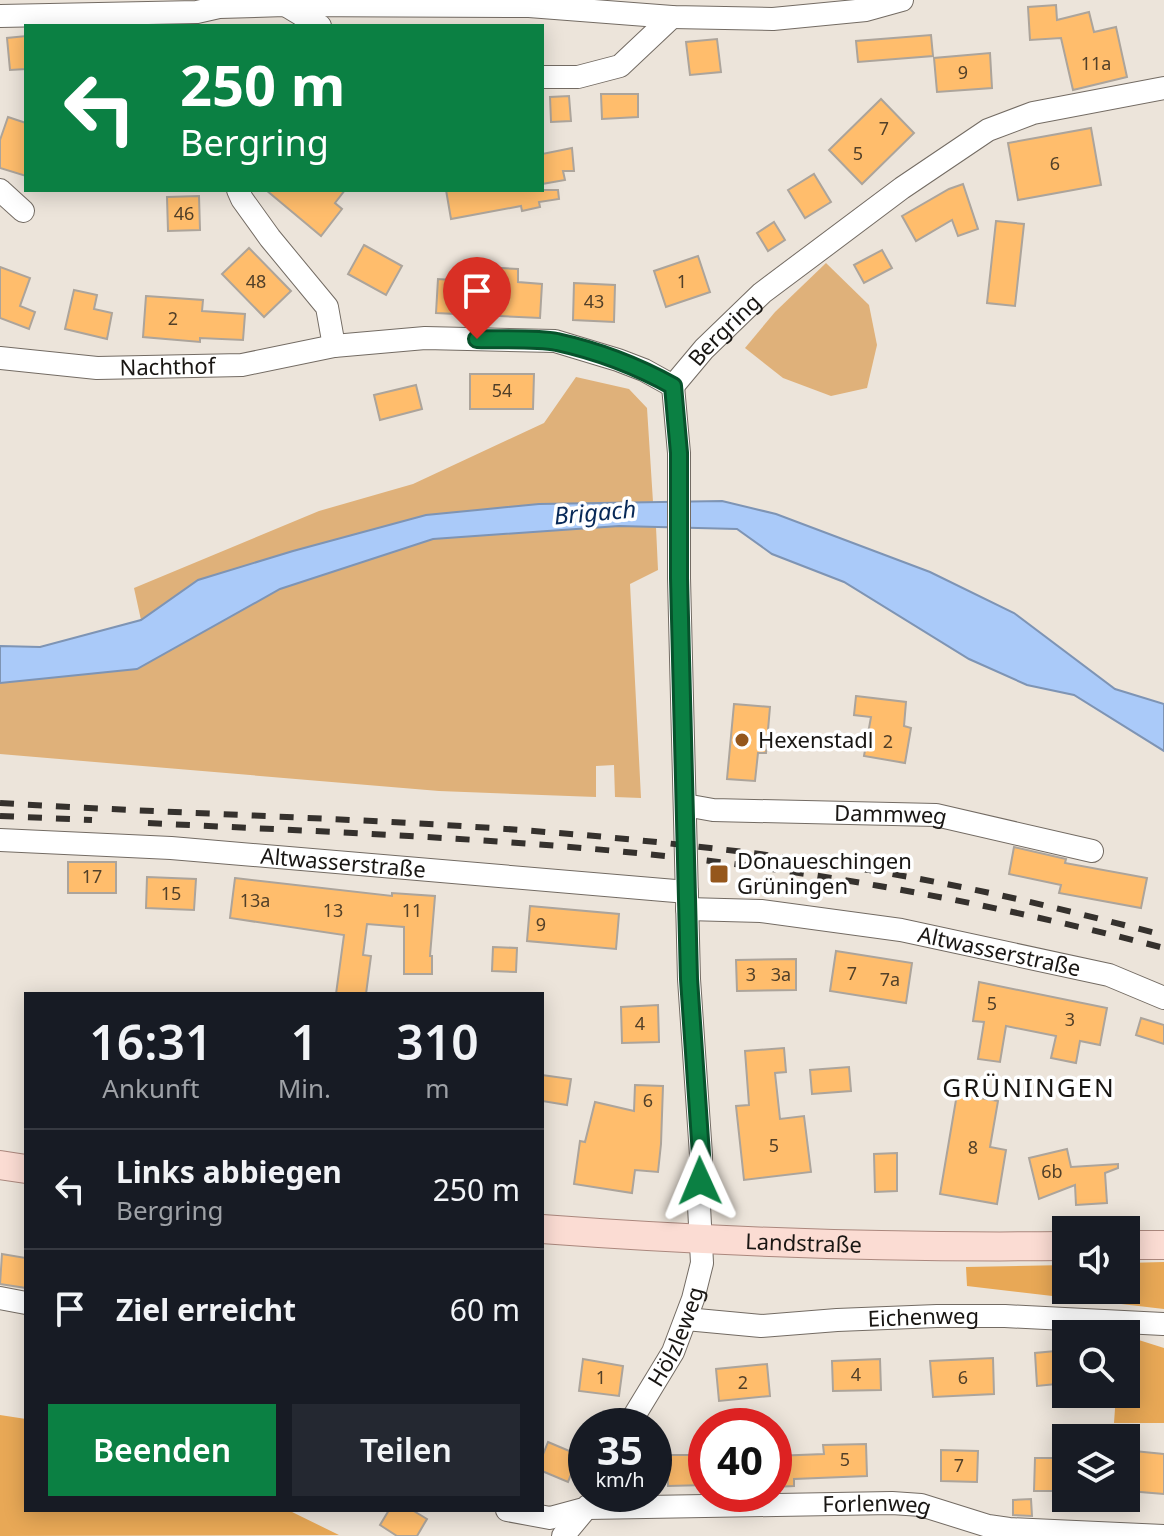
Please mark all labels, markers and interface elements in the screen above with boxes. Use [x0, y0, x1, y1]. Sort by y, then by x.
text: 250 m [180, 46, 345, 122]
house number: 11a [1081, 51, 1111, 75]
icon: left [48, 56, 152, 160]
house number: 9 [958, 60, 968, 84]
house number: 7 [879, 116, 889, 140]
text: Bergring [180, 118, 329, 167]
house number: 5 [853, 141, 863, 165]
house number: 6 [1050, 151, 1060, 175]
house number: 46 [174, 201, 194, 225]
pin [443, 257, 511, 339]
house number: 48 [246, 269, 266, 293]
icon: arrive [455, 269, 499, 313]
house number: 1 [677, 269, 687, 293]
street label: Bergring [680, 287, 766, 372]
house number: 43 [584, 289, 604, 313]
house number: 2 [168, 306, 178, 330]
street label: Nachthof [119, 350, 217, 382]
house number: 54 [492, 378, 512, 402]
water label: Brigach [552, 491, 637, 532]
place label: Hexenstadl [758, 724, 874, 754]
house number: 2 [883, 729, 893, 753]
marker: Hexenstadl [733, 731, 751, 749]
street label: Dammweg [834, 797, 950, 831]
street label: Altwasserstraße [259, 840, 427, 884]
place label: Donaueschingen Grüningen [737, 845, 912, 900]
marker: Donaueschingen Grüningen [708, 863, 730, 885]
house number: 17 [82, 864, 102, 888]
house number: 15 [161, 881, 181, 905]
house number: 13a [240, 888, 270, 912]
house number: 13 [323, 898, 343, 922]
house number: 11 [402, 898, 422, 922]
house number: 9 [536, 912, 546, 936]
street label: Altwasserstraße [915, 918, 1084, 983]
house number: 7 [847, 961, 857, 985]
house number: 3 [746, 962, 756, 986]
house number: 3a [771, 962, 791, 986]
house number: 7a [880, 967, 900, 991]
house number: 5 [987, 991, 997, 1015]
house number: 3 [1065, 1007, 1075, 1031]
text: 16:31 [89, 1009, 212, 1074]
text: 1 [291, 1009, 318, 1074]
text: 310 [396, 1009, 479, 1074]
house number: 4 [635, 1011, 645, 1035]
district label: GRÜNINGEN [942, 1069, 1116, 1105]
text: Ankunft [102, 1070, 199, 1106]
text: Min. [278, 1070, 331, 1106]
text: m [425, 1070, 450, 1106]
house number: 6 [643, 1088, 653, 1112]
house number: 5 [769, 1133, 779, 1157]
house number: 8 [968, 1135, 978, 1159]
position arrow [658, 1139, 742, 1223]
text: Links abbiegen [116, 1151, 342, 1192]
house number: 6b [1041, 1159, 1063, 1183]
icon: left [48, 1167, 92, 1211]
text: 250 m [433, 1169, 520, 1210]
text: Bergring [116, 1192, 224, 1228]
map controls [1052, 1216, 1140, 1512]
button: sound [1052, 1216, 1140, 1304]
street label: Landstraße [745, 1225, 862, 1259]
street label: Hölzleweg [640, 1283, 709, 1392]
icon: arrive [48, 1287, 92, 1331]
text: Ziel erreicht [116, 1289, 296, 1330]
text: 60 m [450, 1289, 520, 1330]
street label: Eichenweg [867, 1300, 979, 1333]
button: search [1052, 1320, 1140, 1408]
house number: 4 [851, 1362, 861, 1386]
house number: 1 [596, 1365, 606, 1389]
house number: 6 [958, 1365, 968, 1389]
house number: 2 [738, 1370, 748, 1394]
button: Beenden [48, 1404, 276, 1496]
button: Teilen [292, 1404, 520, 1496]
speed limit sign: 40 [688, 1408, 792, 1512]
text: 35 [597, 1422, 643, 1477]
button: layers [1052, 1424, 1140, 1512]
house number: 5 [840, 1447, 850, 1471]
house number: 7 [954, 1453, 964, 1477]
text: km/h [595, 1466, 645, 1493]
street label: Forlenweg [822, 1487, 936, 1521]

